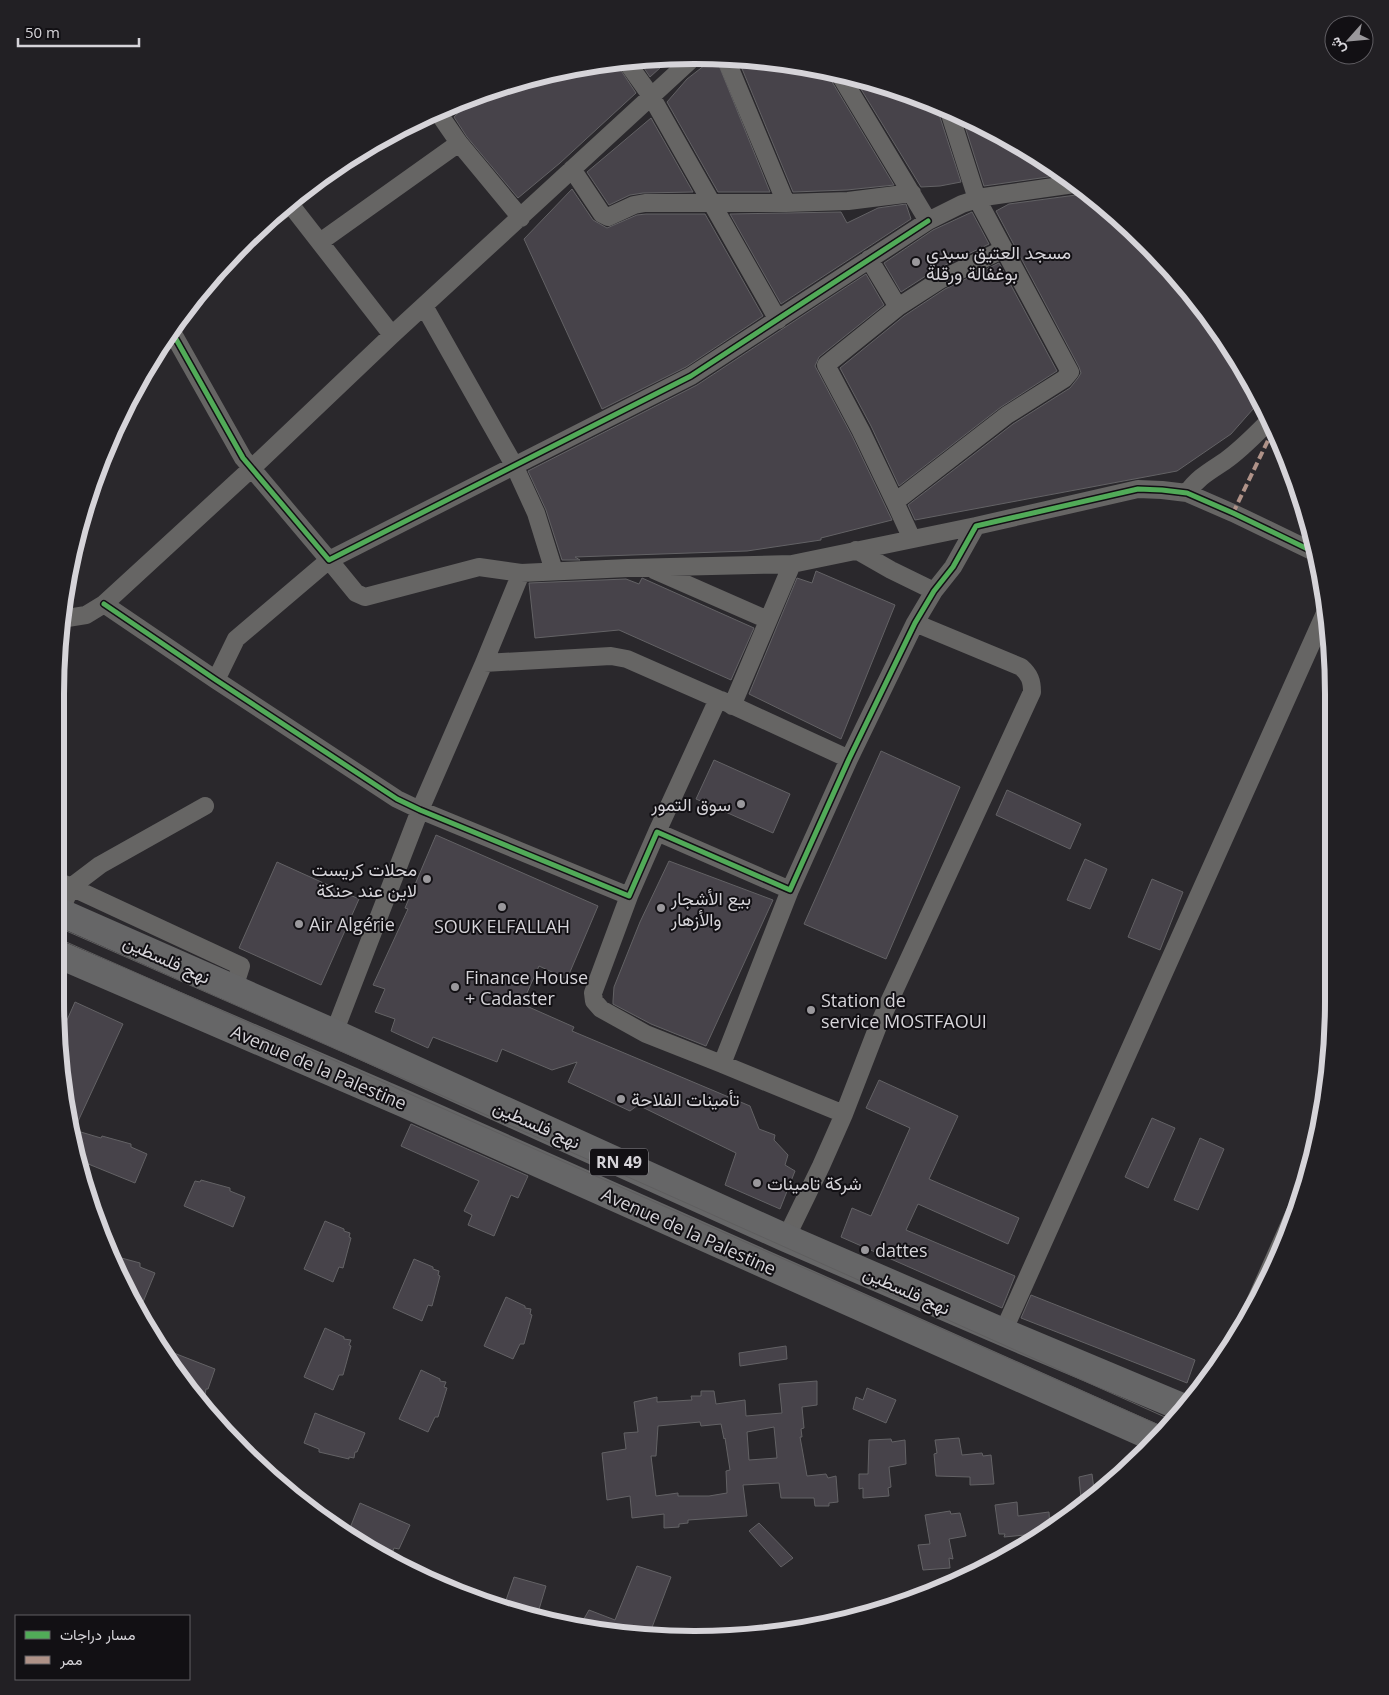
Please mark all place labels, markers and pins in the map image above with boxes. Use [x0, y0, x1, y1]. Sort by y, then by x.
place label: مسجد العتيق سبدي بوغفالة ورقلة [926, 240, 1071, 285]
marker: مسجد العتيق سبدي بوغفالة ورقلة [910, 256, 922, 268]
place label: سوق التمور [650, 792, 731, 816]
marker: سوق التمور [735, 798, 747, 810]
place label: محلات كريست لاين عند حنكة [311, 857, 417, 902]
marker: محلات كريست لاين عند حنكة [421, 873, 433, 885]
place label: بيع الأشجار والأزهار [670, 886, 751, 931]
marker: SOUK ELFALLAH [496, 901, 508, 913]
marker: بيع الأشجار والأزهار [655, 902, 667, 914]
place label: Air Algérie [309, 912, 395, 936]
place label: SOUK ELFALLAH [434, 914, 570, 938]
marker: Air Algérie [293, 918, 305, 930]
place label: Finance House + Cadaster [465, 965, 588, 1010]
marker: Finance House + Cadaster [449, 981, 461, 993]
place label: Station de service MOSTFAOUI [821, 988, 987, 1033]
marker: Station de service MOSTFAOUI [805, 1004, 817, 1016]
place label: تأمينات الفلاحة [631, 1087, 740, 1111]
marker: تأمينات الفلاحة [615, 1093, 627, 1105]
place label: شركة تامينات [767, 1171, 862, 1195]
marker: شركة تامينات [751, 1177, 763, 1189]
place label: dattes [875, 1238, 928, 1262]
marker: dattes [859, 1244, 871, 1256]

